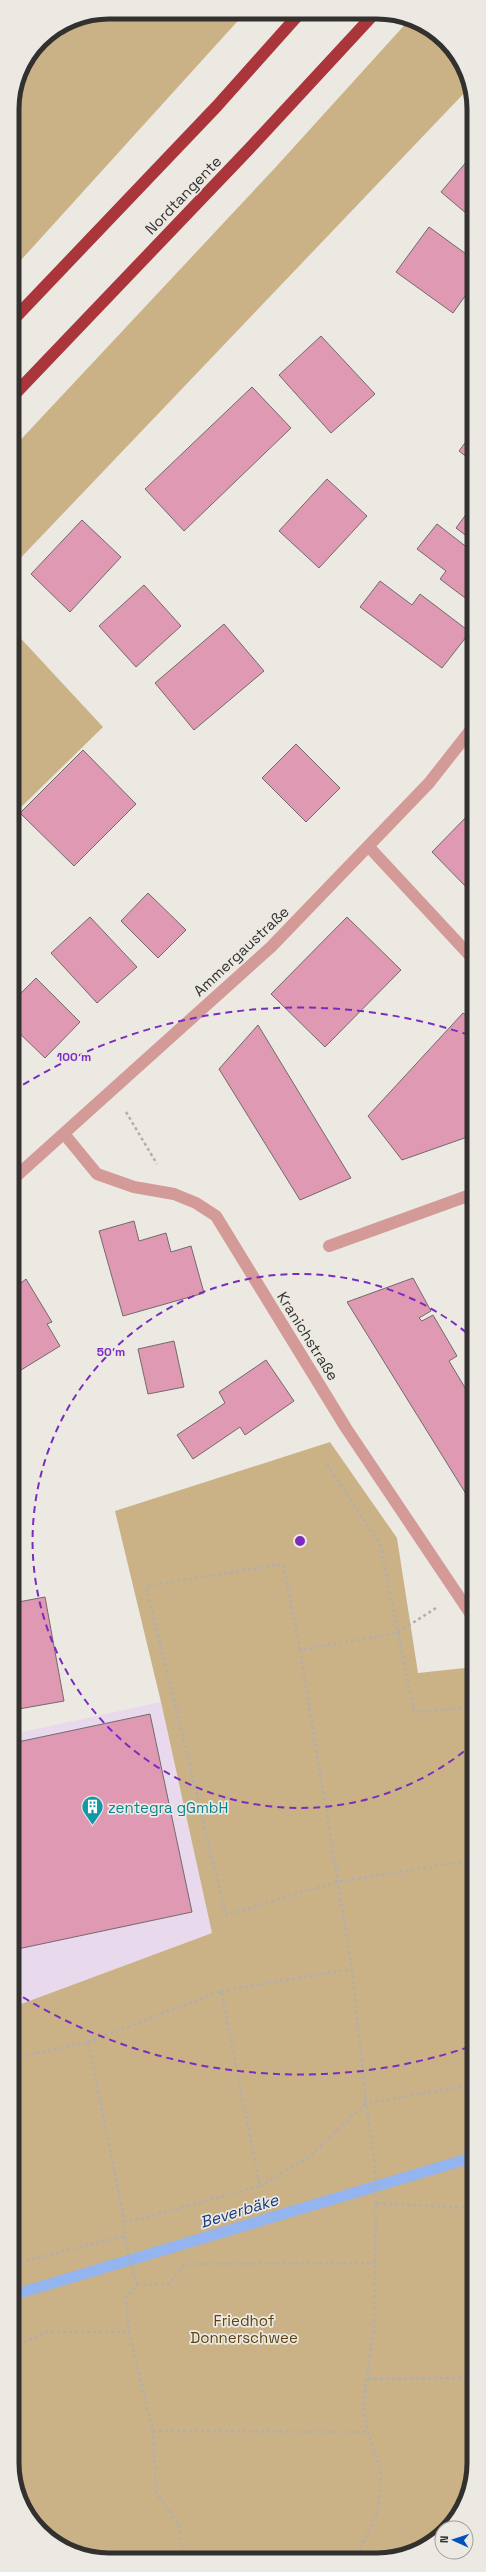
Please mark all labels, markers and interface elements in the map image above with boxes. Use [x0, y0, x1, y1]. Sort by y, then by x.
street label: Nordtangente [141, 152, 225, 238]
street label: Ammergaustraße [189, 902, 293, 1000]
text: 100 m [57, 1049, 91, 1065]
street label: Kranichstraße [273, 1288, 343, 1384]
text: 50 m [97, 1344, 125, 1360]
centre of rings [293, 1534, 307, 1548]
building icon: zentegra gGmbH [80, 1794, 106, 1827]
place label: zentegra gGmbH [108, 1798, 228, 1817]
water label: Beverbäke [197, 2189, 281, 2233]
park label: Friedhof Donnerschwee [190, 2311, 298, 2347]
north arrow [434, 2520, 474, 2560]
text: N [437, 2535, 451, 2544]

